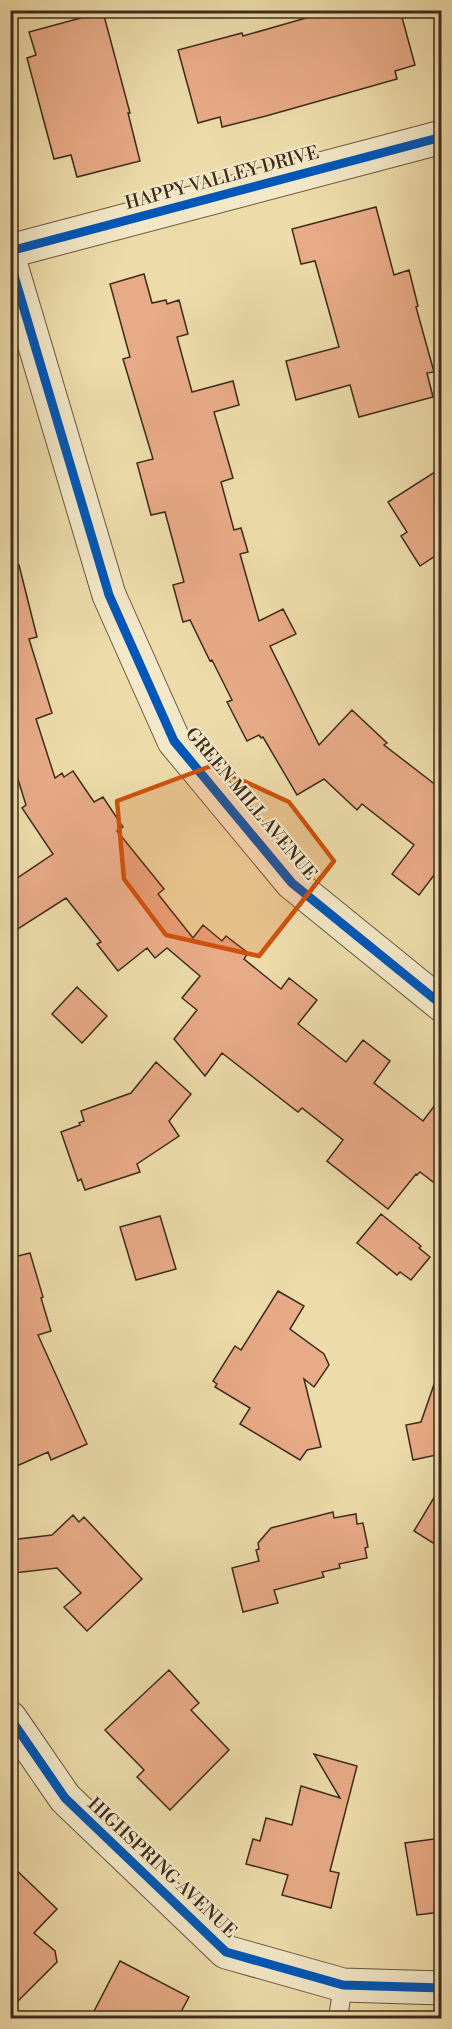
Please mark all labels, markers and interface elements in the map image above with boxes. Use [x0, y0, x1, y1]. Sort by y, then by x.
street label: HAPPY VALLEY DRIVE [122, 141, 322, 215]
street label: GREEN MILL AVENUE [180, 723, 322, 885]
street label: HIGHSPRING AVENUE [83, 1793, 241, 1943]

